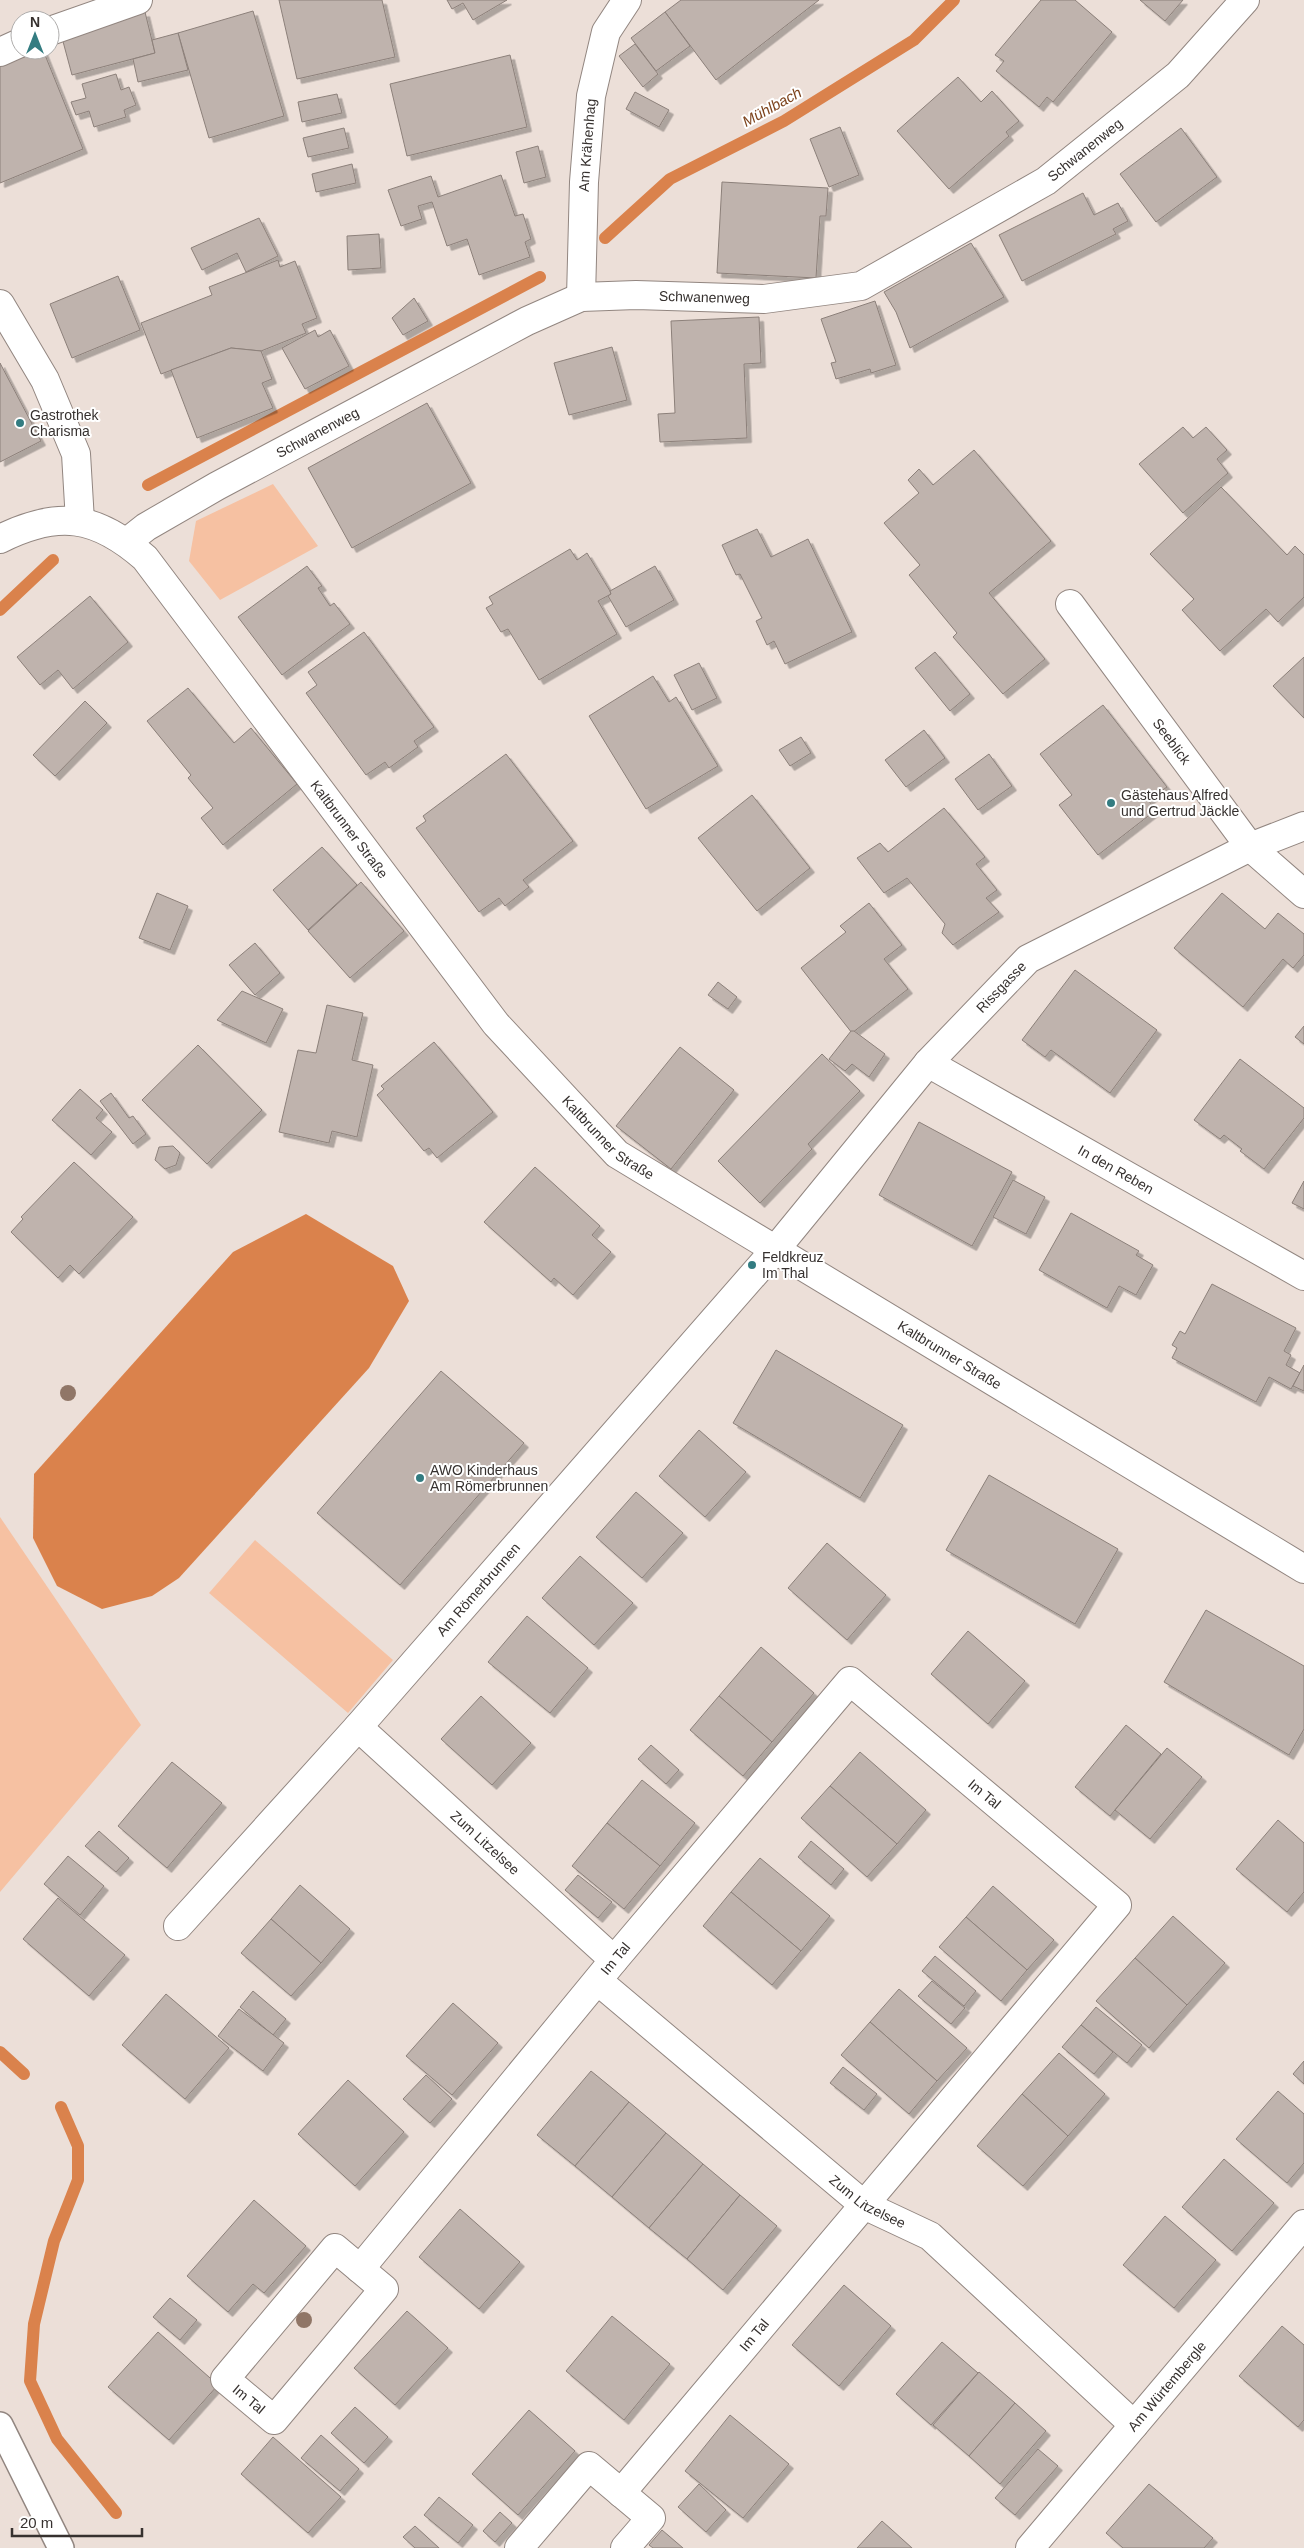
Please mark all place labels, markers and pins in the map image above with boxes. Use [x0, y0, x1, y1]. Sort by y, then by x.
place label: Gastrothek Charisma [30, 407, 99, 439]
marker: Gastrothek Charisma [14, 417, 26, 429]
place label: Gästehaus Alfred und Gertrud Jäckle [1121, 787, 1239, 819]
marker: Gästehaus Alfred und Gertrud Jäckle [1105, 797, 1117, 809]
place label: Feldkreuz Im Thal [762, 1249, 823, 1281]
marker: Feldkreuz Im Thal [746, 1259, 758, 1271]
place label: AWO Kinderhaus Am Römerbrunnen [430, 1462, 548, 1494]
marker: AWO Kinderhaus Am Römerbrunnen [414, 1472, 426, 1484]

